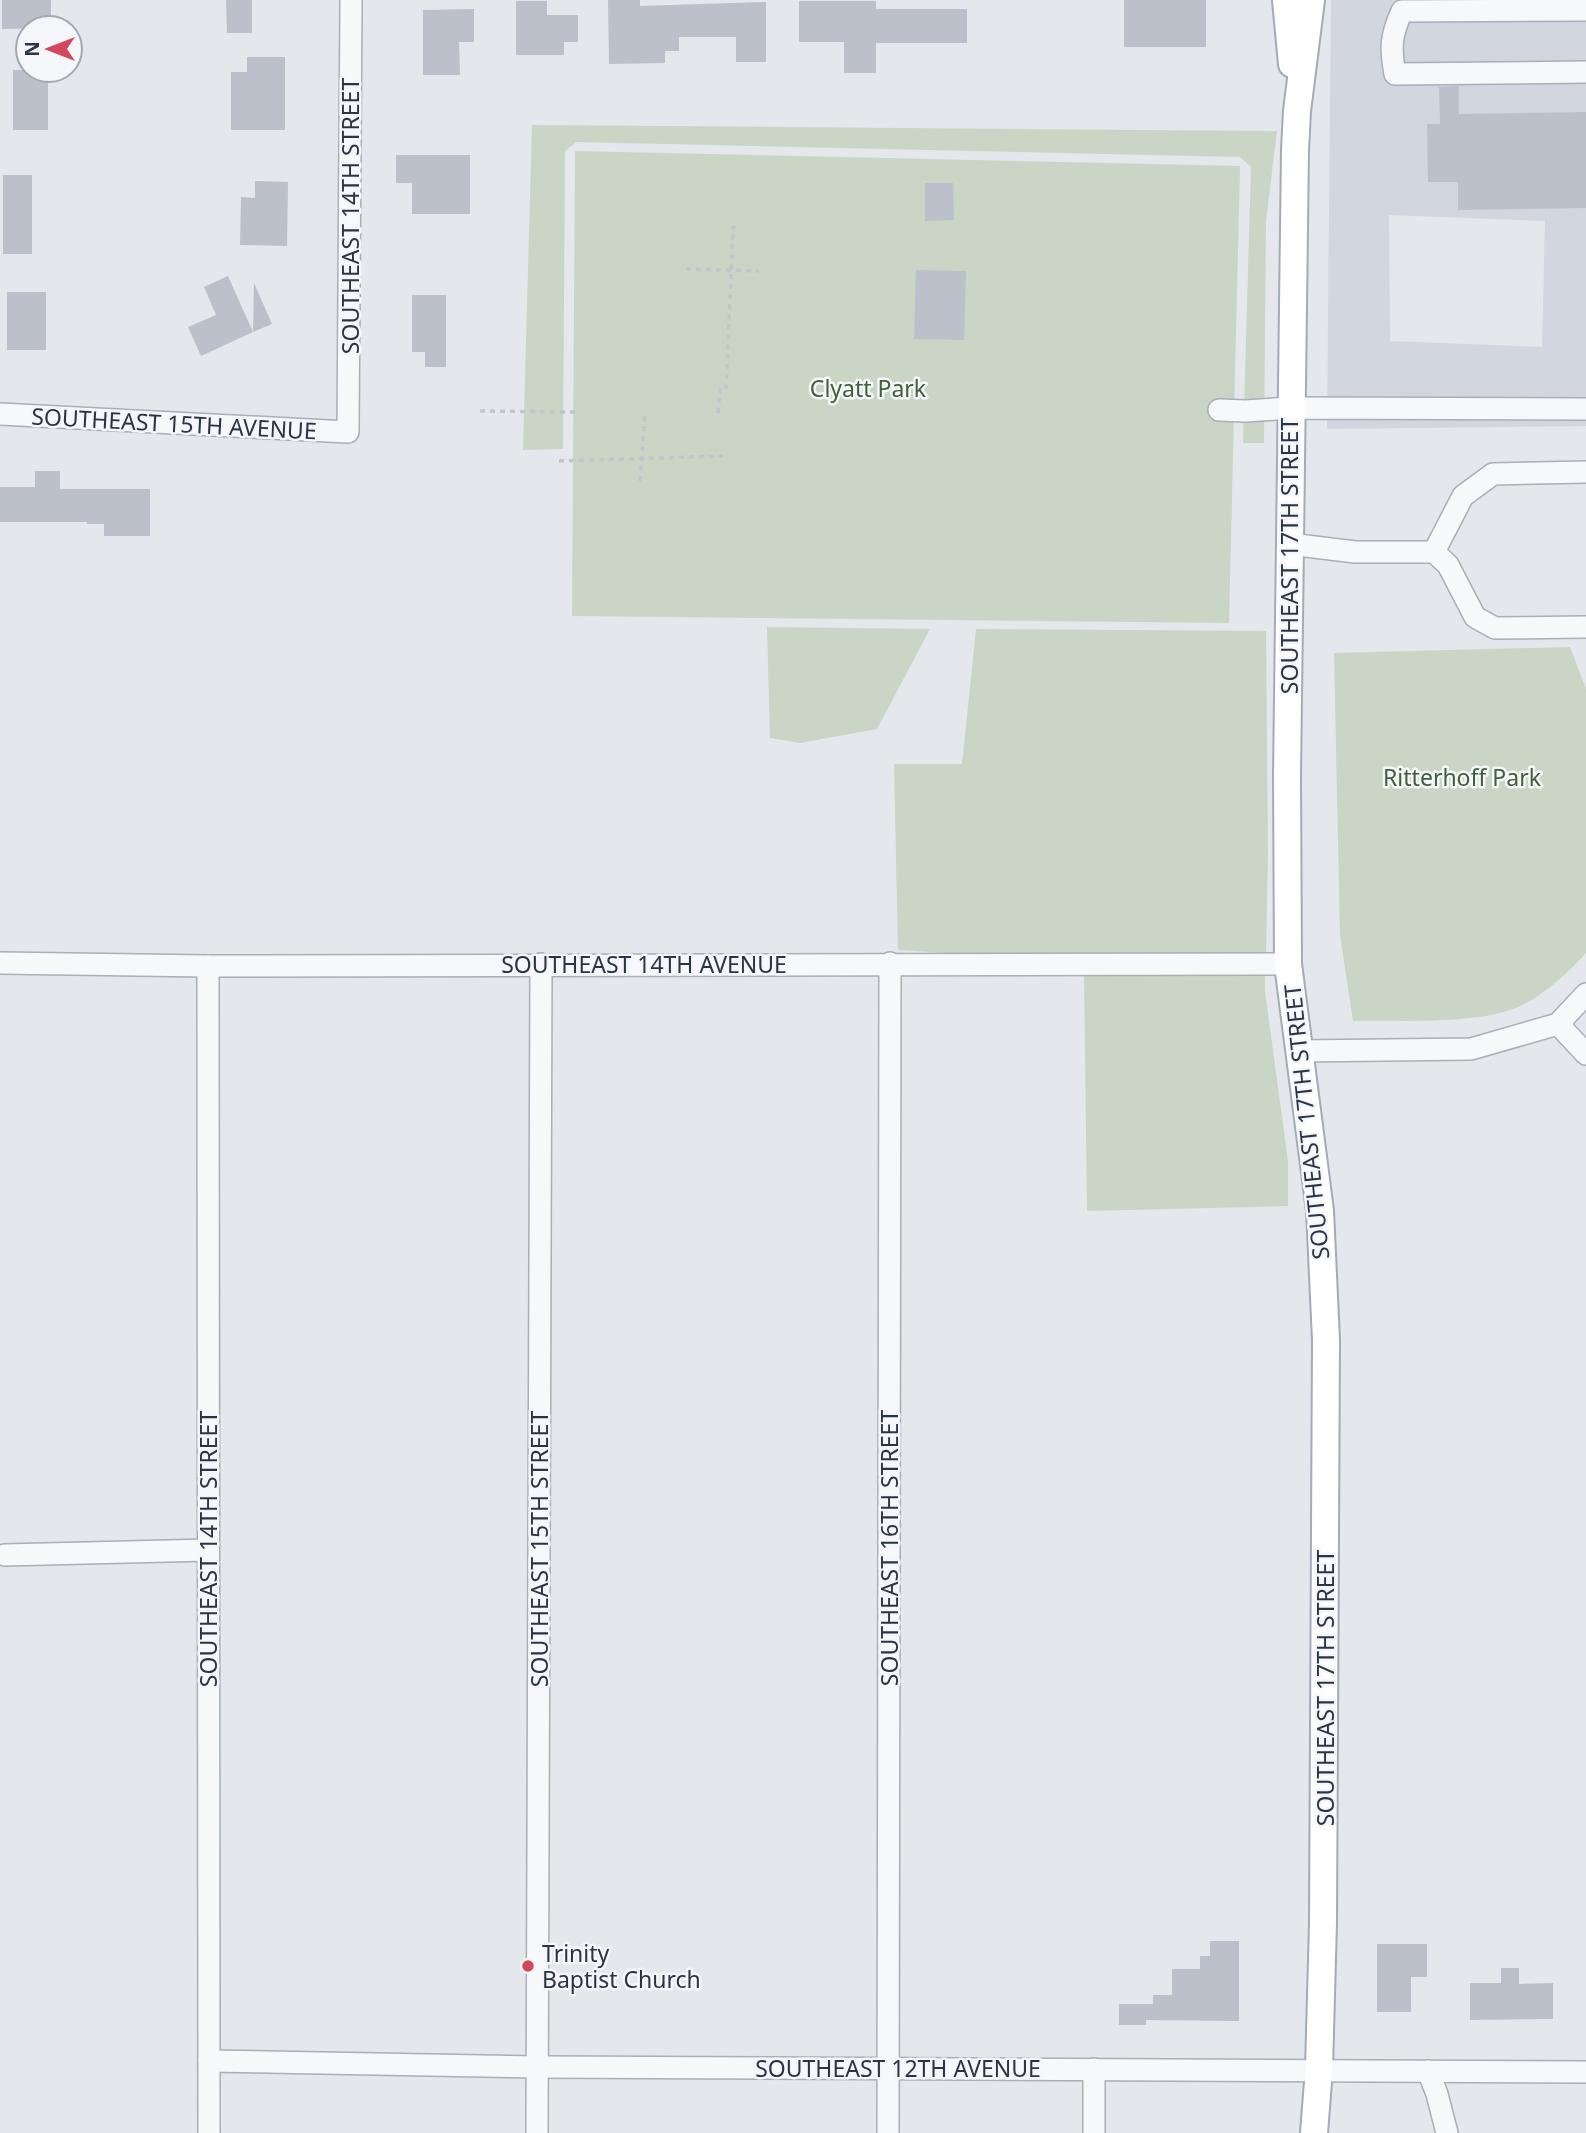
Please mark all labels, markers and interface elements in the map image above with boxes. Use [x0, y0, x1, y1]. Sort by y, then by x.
north arrow [14, 14, 84, 84]
text: N [19, 41, 45, 57]
street label: SOUTHEAST 14TH STREET [334, 78, 366, 354]
park label: Clyatt Park [810, 372, 927, 404]
street label: SOUTHEAST 15TH AVENUE [31, 400, 317, 446]
street label: SOUTHEAST 17TH STREET [1273, 418, 1305, 694]
park label: Ritterhoff Park [1383, 761, 1542, 793]
street label: SOUTHEAST 14TH AVENUE [501, 948, 787, 980]
street label: SOUTHEAST 17TH STREET [1276, 983, 1336, 1261]
street label: SOUTHEAST 16TH STREET [873, 1410, 905, 1686]
street label: SOUTHEAST 14TH STREET [192, 1411, 224, 1687]
street label: SOUTHEAST 15TH STREET [523, 1411, 555, 1687]
street label: SOUTHEAST 17TH STREET [1309, 1550, 1341, 1826]
place label: Trinity Baptist Church [542, 1937, 701, 1995]
marker: Trinity Baptist Church [520, 1958, 536, 1974]
street label: SOUTHEAST 12TH AVENUE [755, 2052, 1041, 2084]

